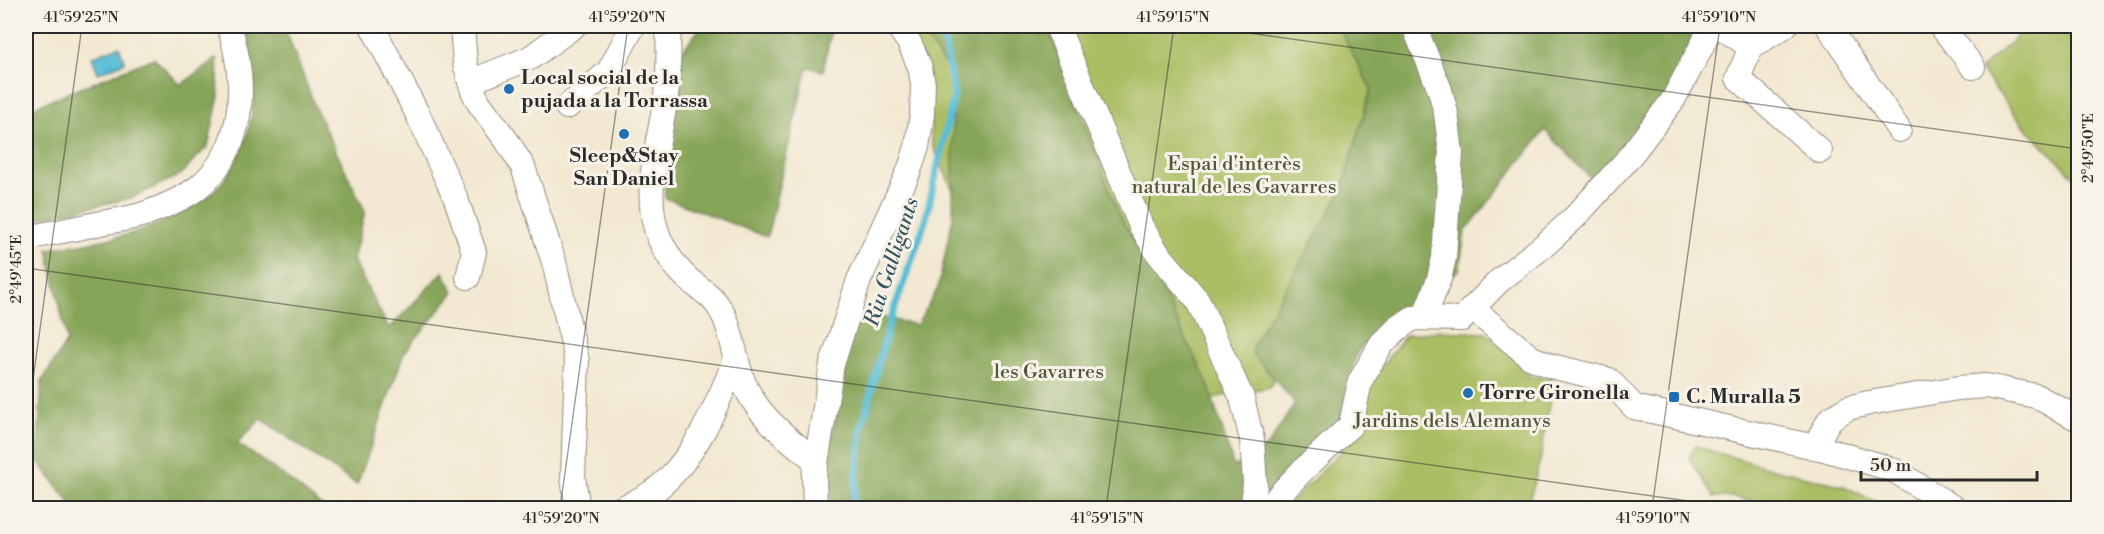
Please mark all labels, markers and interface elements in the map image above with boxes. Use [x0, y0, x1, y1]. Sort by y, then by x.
text: 41°59'25"N [43, 8, 119, 27]
text: 41°59'20"N [588, 8, 666, 27]
text: 41°59'15"N [1136, 8, 1210, 27]
text: 41°59'10"N [1682, 8, 1756, 27]
place label: Local social de la pujada a la Torrassa [521, 66, 708, 114]
marker: Local social de la pujada a la Torrassa [502, 82, 516, 96]
text: 2°49'50"E [2079, 113, 2098, 183]
marker: Sleep&Stay San Daniel [617, 127, 631, 141]
place label: Sleep&Stay San Daniel [570, 144, 679, 192]
park label: Espai d'interès natural de les Gavarres [1132, 152, 1336, 200]
water label: Riu Galligants [859, 194, 925, 330]
text: 2°49'45"E [7, 235, 26, 303]
park label: les Gavarres [994, 360, 1104, 385]
place label: Torre Gironella [1480, 381, 1630, 406]
place label: C. Muralla 5 [1686, 385, 1801, 410]
marker: Torre Gironella [1461, 386, 1475, 400]
marker: C. Muralla 5 [1667, 390, 1681, 404]
park label: Jardins dels Alemanys [1352, 409, 1551, 434]
scale bar [1861, 444, 2036, 482]
text: 50 m [1870, 454, 1912, 477]
text: 41°59'20"N [522, 509, 600, 528]
text: 41°59'15"N [1070, 509, 1144, 528]
text: 41°59'10"N [1616, 509, 1690, 528]

